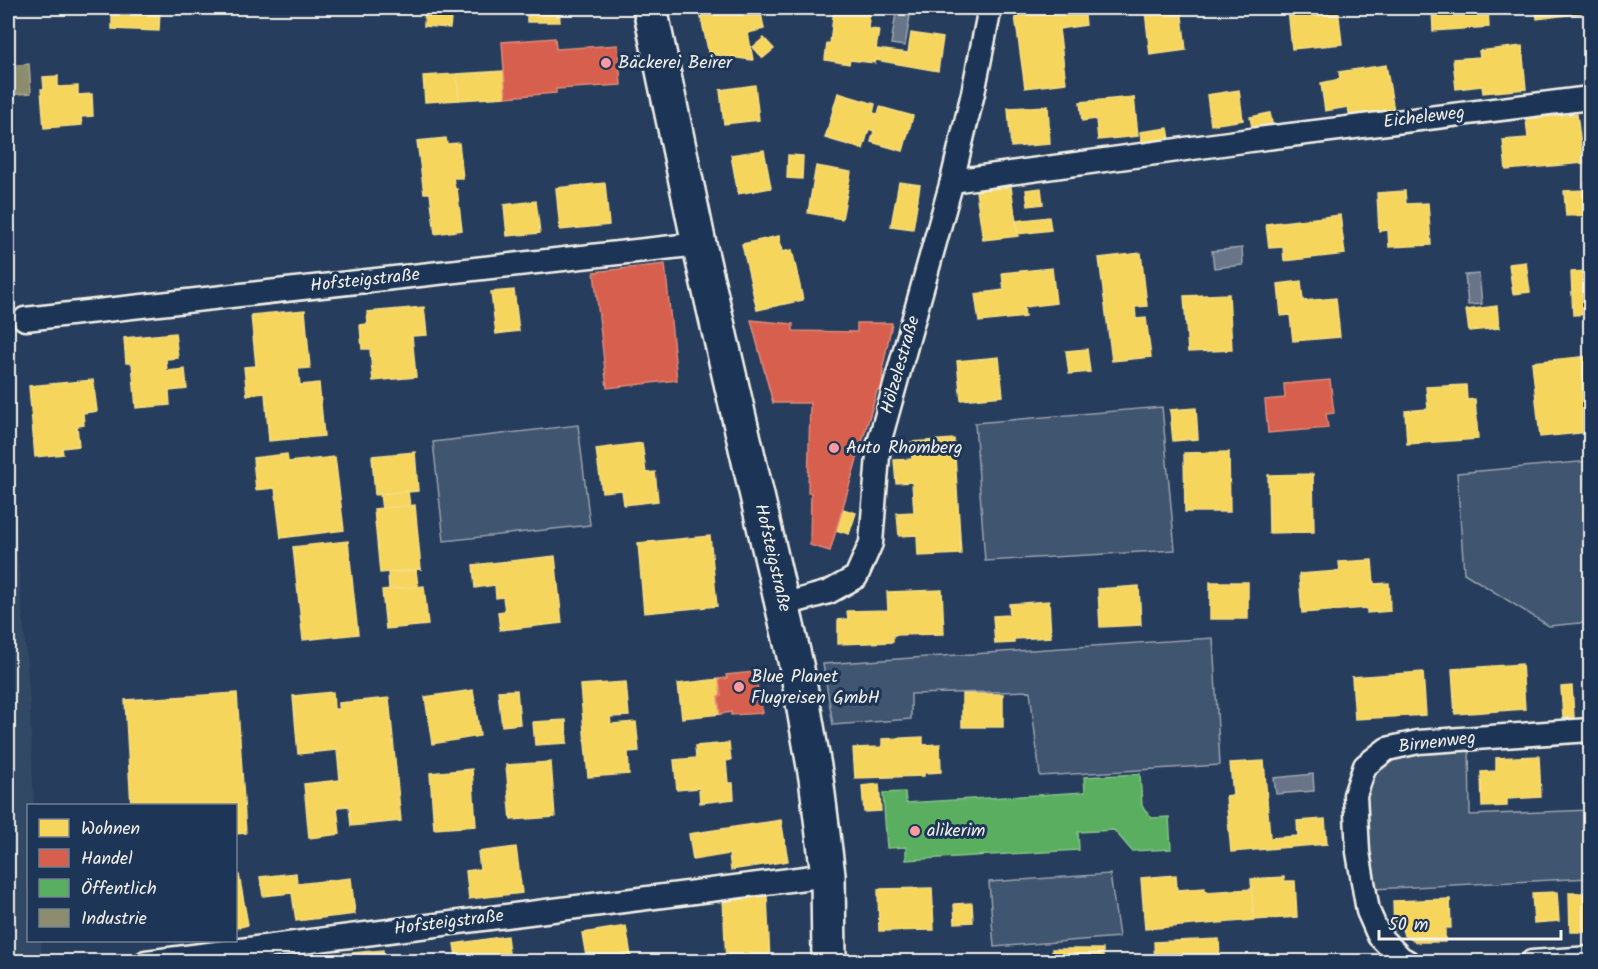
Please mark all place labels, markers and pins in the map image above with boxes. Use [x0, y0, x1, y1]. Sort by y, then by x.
place label: Bäckerei Beirer [618, 49, 733, 78]
marker: Bäckerei Beirer [599, 56, 613, 70]
place label: Auto Rhomberg [846, 434, 963, 463]
marker: Auto Rhomberg [827, 441, 841, 455]
place label: Blue Planet Flugreisen GmbH [751, 663, 880, 713]
marker: Blue Planet Flugreisen GmbH [732, 680, 746, 694]
place label: alikerim [927, 817, 985, 846]
marker: alikerim [908, 824, 922, 838]

